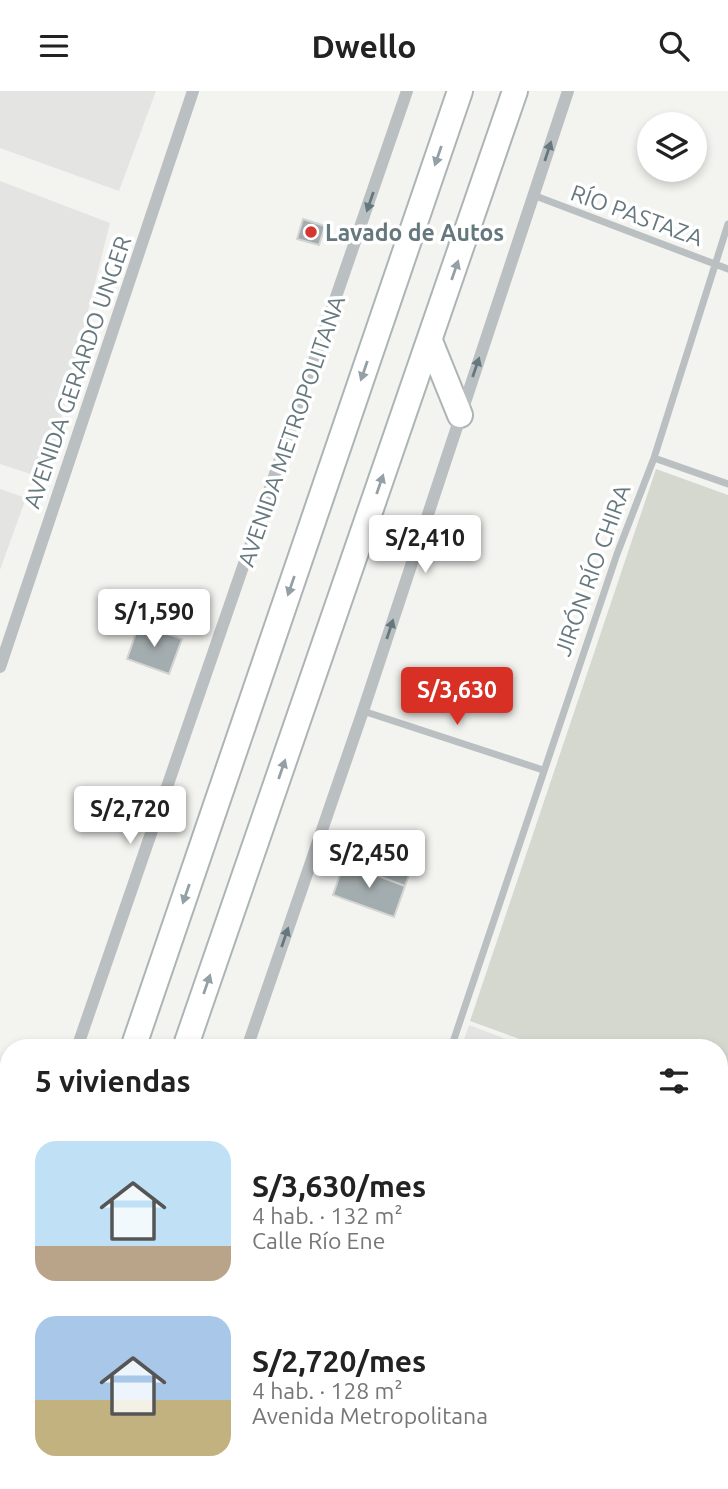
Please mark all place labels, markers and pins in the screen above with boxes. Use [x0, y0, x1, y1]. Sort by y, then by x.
place label: Lavado de Autos [325, 220, 504, 245]
marker: Lavado de Autos [303, 224, 319, 240]
pin: S/2,410 [360, 515, 490, 575]
pin: S/1,590 [89, 589, 219, 649]
pin: S/3,630 [392, 667, 522, 727]
pin: S/2,720 [65, 787, 195, 846]
pin: S/2,450 [304, 831, 434, 890]

